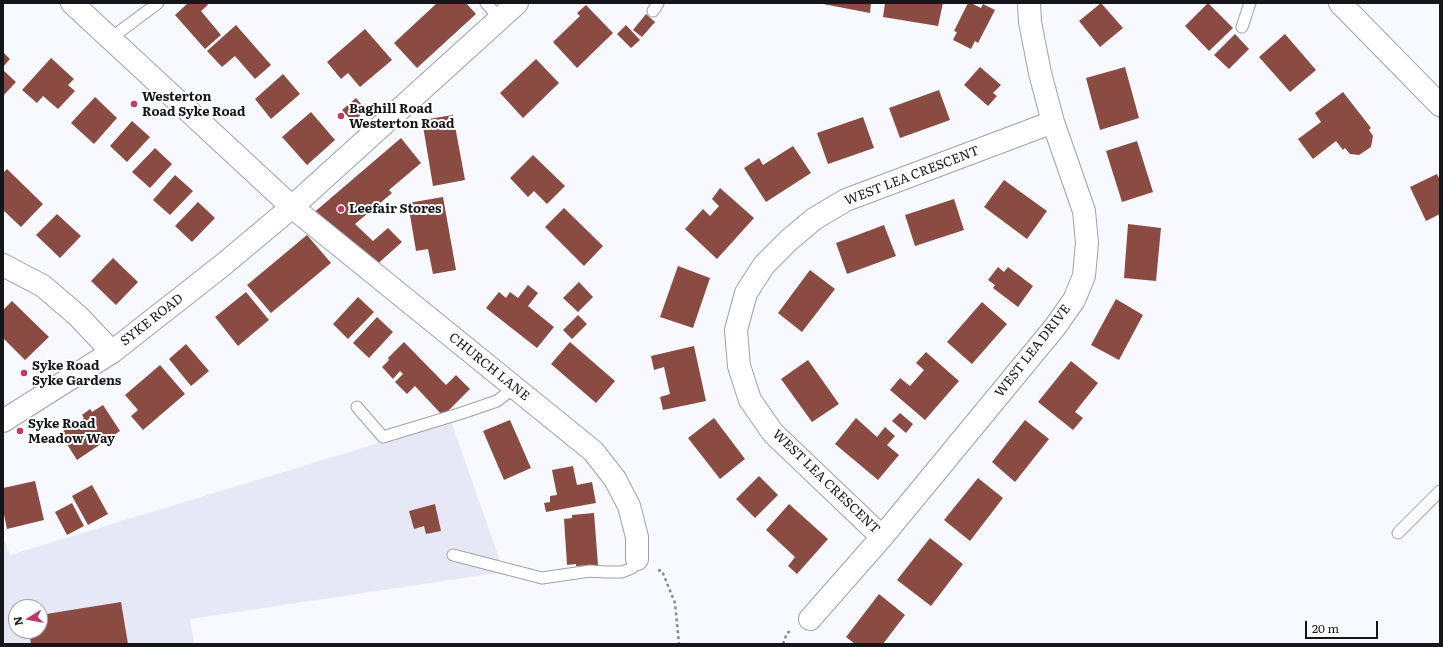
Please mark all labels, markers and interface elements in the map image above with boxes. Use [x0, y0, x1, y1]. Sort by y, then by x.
place label: Westerton Road Syke Road [142, 89, 246, 120]
marker: Westerton Road Syke Road [129, 99, 139, 109]
place label: Baghill Road Westerton Road [349, 101, 455, 132]
marker: Baghill Road Westerton Road [336, 111, 346, 121]
street label: WEST LEA CRESCENT [842, 143, 982, 209]
place label: Leefair Stores [349, 201, 442, 217]
marker: Leefair Stores [336, 204, 346, 214]
street label: SYKE ROAD [118, 291, 186, 349]
street label: WEST LEA DRIVE [992, 301, 1074, 401]
street label: CHURCH LANE [446, 330, 532, 404]
place label: Syke Road Syke Gardens [32, 358, 121, 389]
marker: Syke Road Syke Gardens [19, 368, 29, 378]
place label: Syke Road Meadow Way [28, 416, 115, 447]
marker: Syke Road Meadow Way [15, 426, 25, 436]
street label: WEST LEA CRESCENT [769, 427, 883, 537]
north arrow [8, 599, 48, 639]
scale bar [1307, 613, 1380, 639]
text: N [8, 615, 26, 627]
text: 20 m [1312, 619, 1339, 637]

